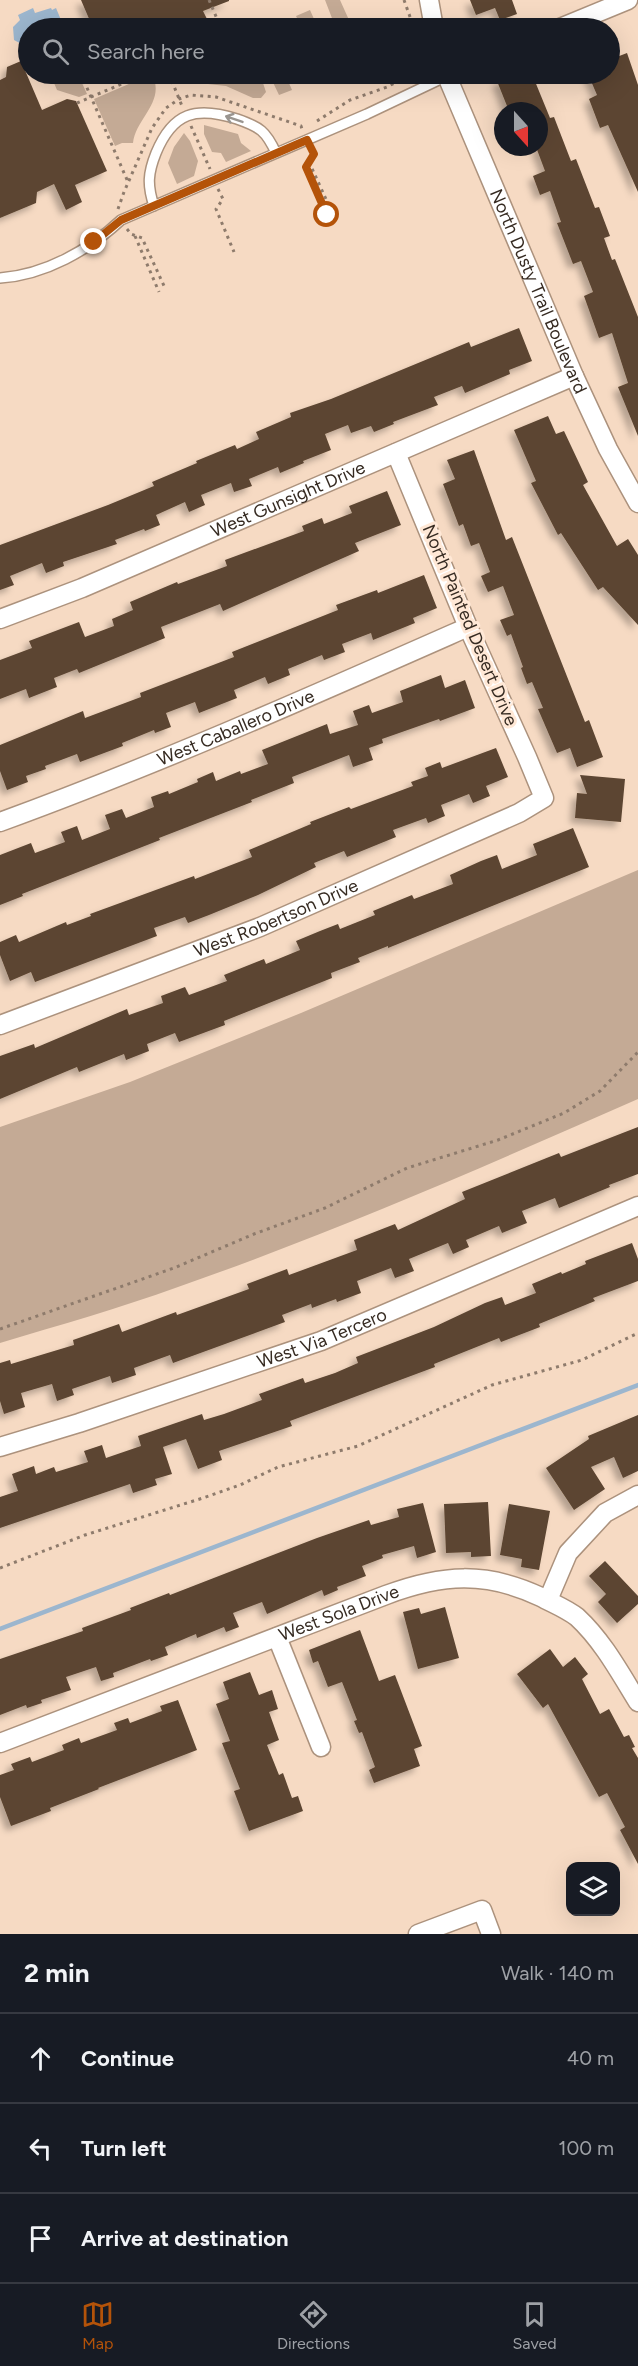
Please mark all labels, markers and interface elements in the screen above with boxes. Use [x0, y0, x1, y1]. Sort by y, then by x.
search box [18, 18, 620, 84]
icon: search [39, 35, 72, 68]
text: Search here [87, 38, 205, 65]
north arrow [494, 102, 548, 156]
one-way arrow [225, 112, 244, 123]
street label: North Dusty Trail Boulevard [485, 186, 592, 397]
route start [313, 201, 339, 227]
route end [80, 228, 106, 254]
street label: West Gunsight Drive [207, 456, 369, 542]
street label: North Painted Desert Drive [418, 521, 522, 729]
street label: West Caballero Drive [154, 685, 318, 771]
street label: West Robertson Drive [191, 874, 362, 962]
street label: West Via Tercero [254, 1303, 390, 1373]
street label: West Sola Drive [276, 1580, 402, 1646]
map controls [566, 1862, 620, 1916]
button: layers [566, 1862, 620, 1916]
text: 2 min [24, 1957, 90, 1989]
text: Walk · 140 m [501, 1961, 614, 1985]
icon: ahead [24, 2042, 57, 2075]
text: Continue [81, 2045, 174, 2072]
text: 40 m [567, 2046, 614, 2070]
icon: left [24, 2132, 57, 2165]
text: Turn left [81, 2135, 167, 2162]
text: 100 m [558, 2136, 614, 2160]
icon: arrive [24, 2222, 57, 2255]
text: Arrive at destination [81, 2225, 289, 2252]
tab: Map [81, 2298, 114, 2353]
tab: Directions [277, 2298, 350, 2353]
tab: Saved [513, 2298, 557, 2353]

